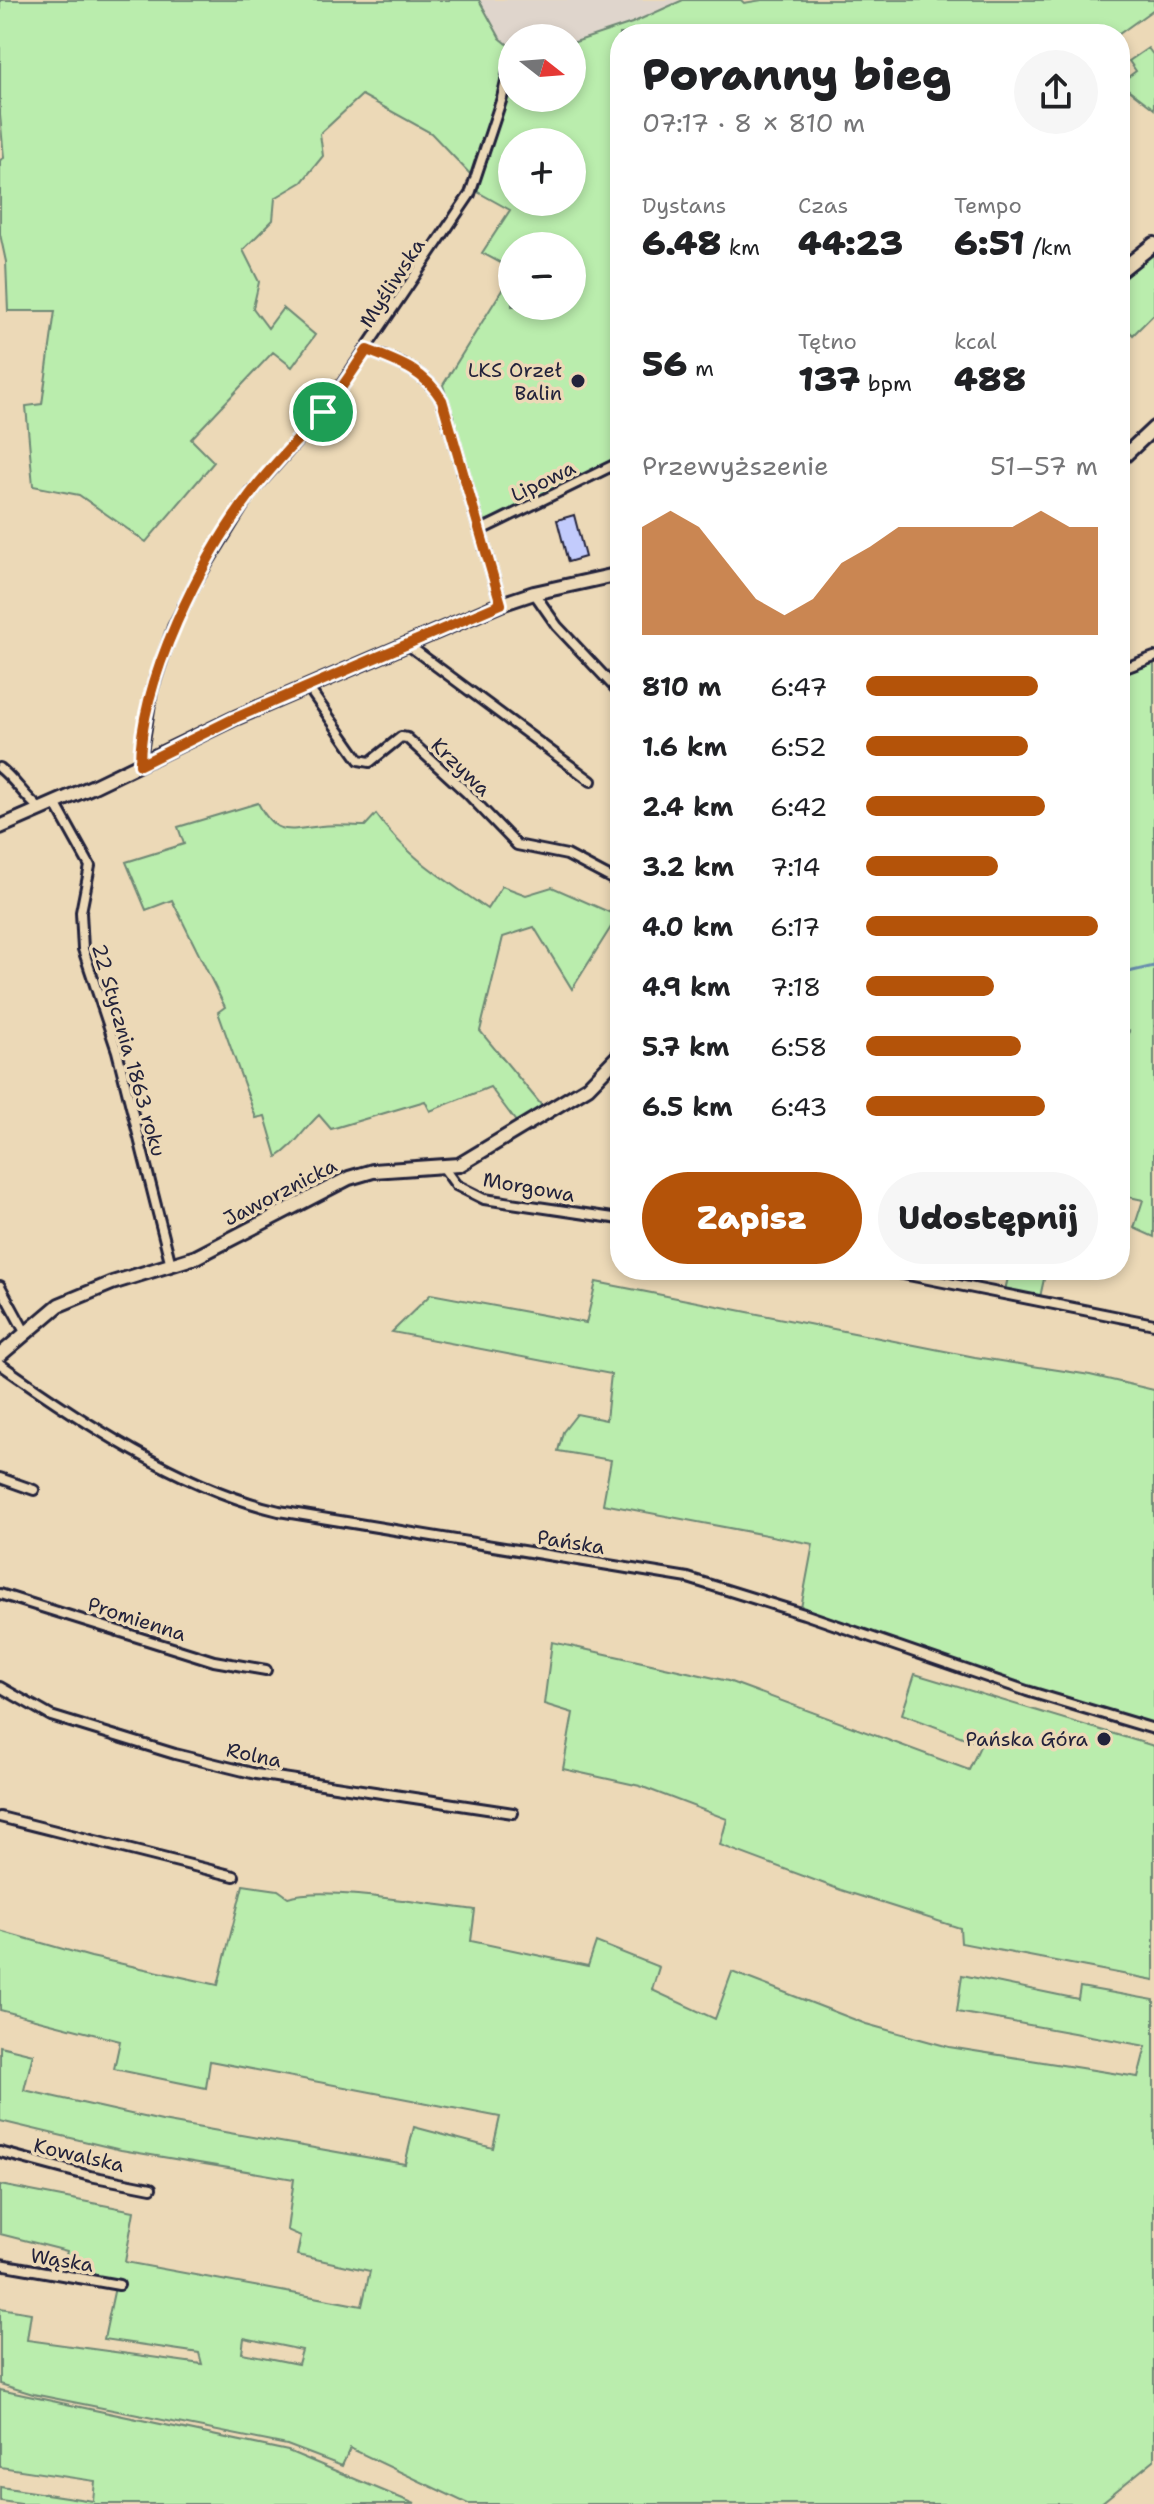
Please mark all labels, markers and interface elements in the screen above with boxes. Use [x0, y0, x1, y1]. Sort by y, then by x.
north arrow [498, 24, 586, 112]
map controls [498, 24, 586, 320]
text: Poranny bieg [642, 45, 951, 104]
button: share [1014, 50, 1098, 134]
text: 07:17 · 8 × 810 m [642, 105, 865, 140]
button: + [498, 128, 586, 216]
text: Dystans [642, 191, 726, 220]
text: Czas [798, 191, 848, 220]
text: Tempo [954, 191, 1022, 220]
text: 6.48 [642, 220, 721, 266]
text: 44:23 [798, 220, 903, 266]
text: 6:51 [954, 220, 1025, 266]
button: − [498, 232, 586, 320]
street label: Myśliwska [353, 233, 431, 333]
text: km [721, 233, 760, 262]
text: /km [1025, 233, 1072, 262]
text: Tętno [798, 327, 857, 356]
text: kcal [954, 327, 997, 356]
text: 56 [642, 341, 687, 387]
text: m [687, 354, 714, 383]
text: 137 [798, 356, 860, 402]
text: 488 [954, 356, 1026, 402]
place label: LKS Orzeł Balin [468, 357, 562, 406]
text: bpm [860, 369, 912, 398]
marker: LKS Orzeł Balin [569, 372, 587, 390]
pin [289, 378, 357, 446]
icon: arrive [301, 390, 345, 434]
text: Przewyższenie [642, 448, 829, 483]
text: 51–57 m [990, 448, 1098, 483]
street label: Lipowa [506, 454, 580, 508]
text: 810 m [642, 669, 722, 704]
text: 6:47 [770, 669, 828, 704]
text: 1.6 km [642, 729, 727, 764]
text: 6:52 [770, 729, 827, 764]
street label: Krzywa [426, 732, 497, 802]
text: 2.4 km [642, 789, 733, 824]
text: 6:42 [770, 789, 827, 824]
text: 3.2 km [642, 849, 734, 884]
text: 7:14 [770, 849, 820, 884]
text: 4.0 km [642, 909, 733, 944]
text: 6:17 [770, 909, 820, 944]
street label: 22 Stycznia 1863 roku [86, 940, 172, 1160]
text: 4.9 km [642, 969, 731, 1004]
text: 7:18 [770, 969, 821, 1004]
text: 5.7 km [642, 1029, 729, 1064]
text: 6:58 [770, 1029, 827, 1064]
text: 6.5 km [642, 1089, 733, 1124]
text: 6:43 [770, 1089, 828, 1124]
street label: Jaworznicka [219, 1152, 341, 1232]
street label: Morgowa [481, 1166, 578, 1208]
button: Zapisz [642, 1172, 862, 1264]
button: Udostępnij [878, 1172, 1098, 1264]
street label: Pańska [535, 1524, 607, 1560]
street label: Promienna [84, 1591, 190, 1647]
place label: Pańska Góra [966, 1726, 1089, 1752]
marker: Pańska Góra [1095, 1730, 1113, 1748]
street label: Rolna [224, 1736, 285, 1774]
street label: Kowalska [31, 2132, 127, 2178]
street label: Wąska [28, 2242, 96, 2278]

